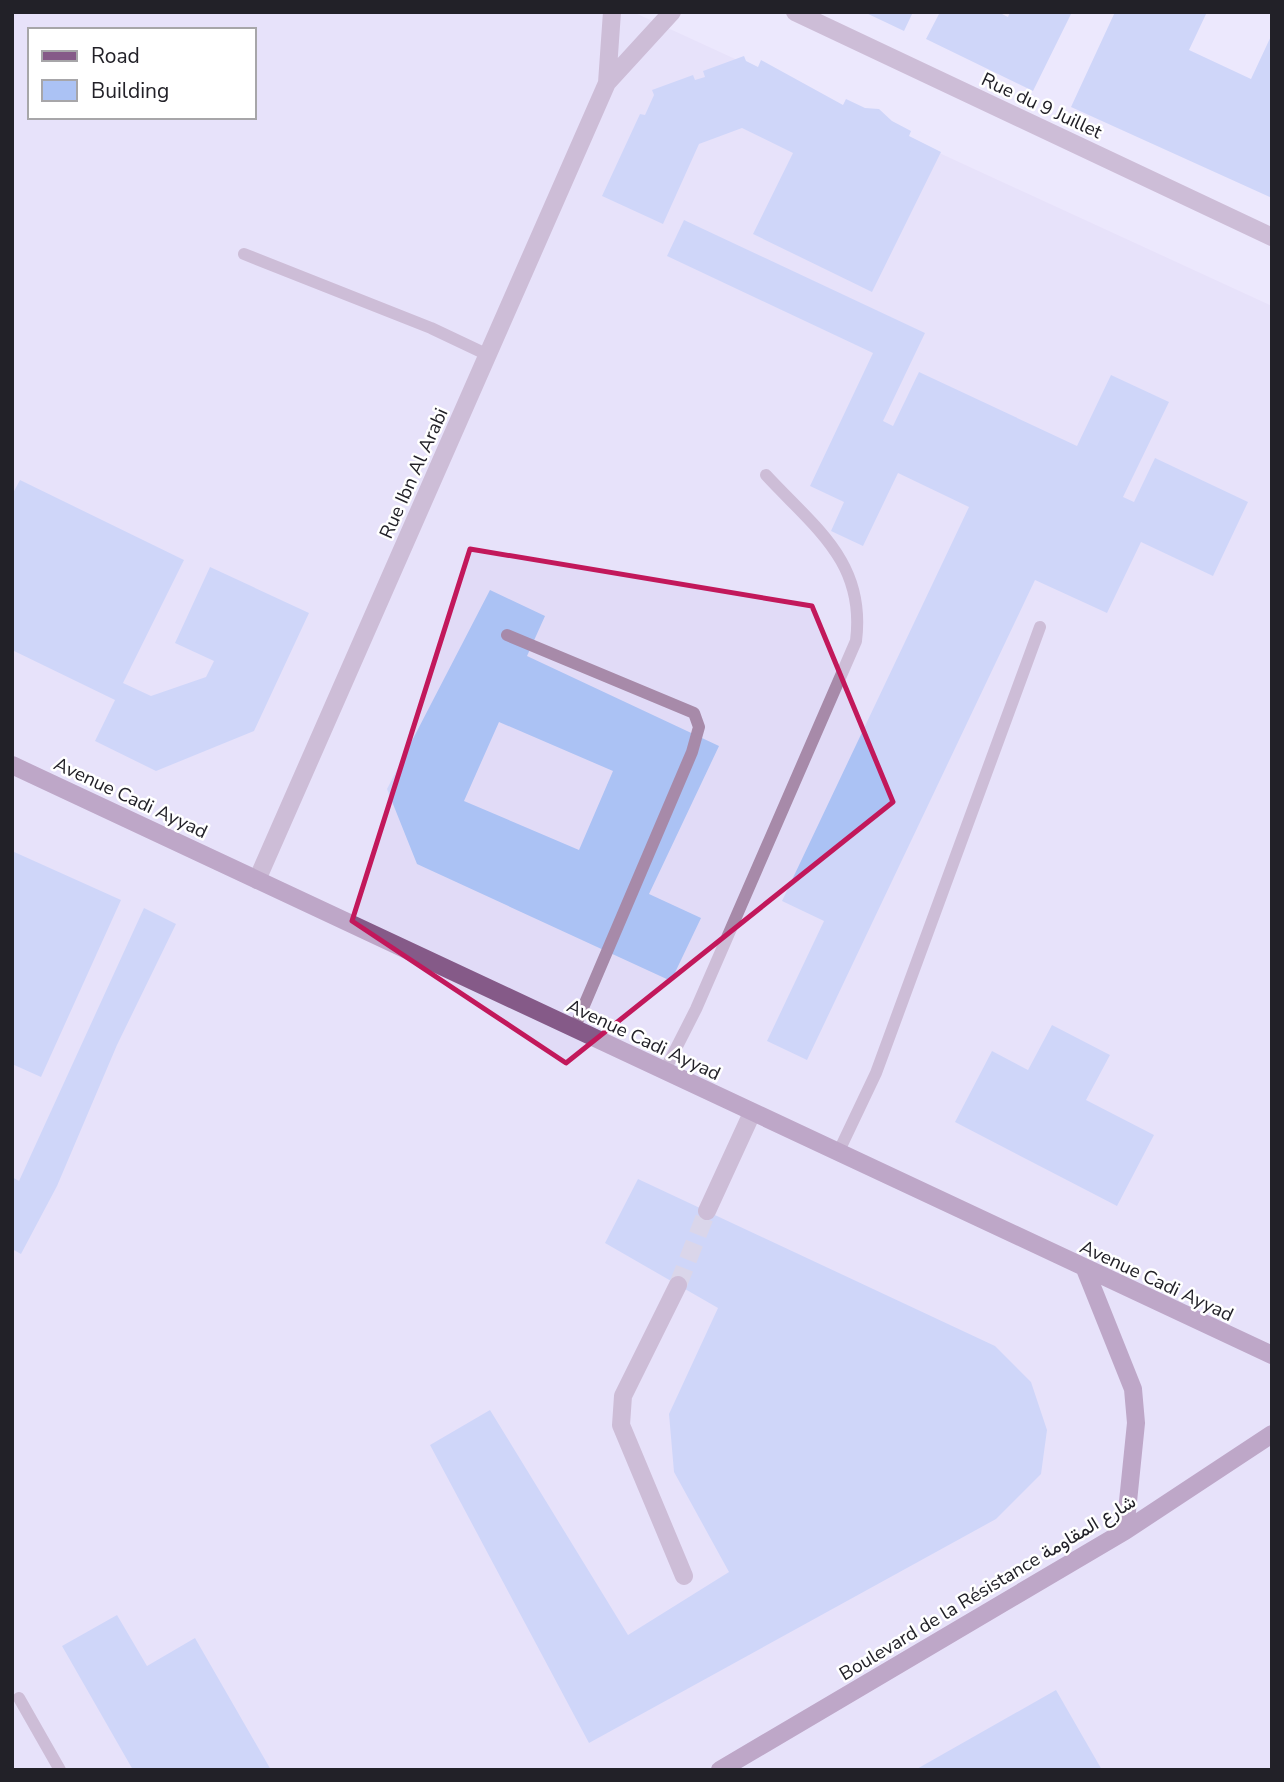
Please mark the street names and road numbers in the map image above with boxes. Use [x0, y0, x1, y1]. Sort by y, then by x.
street label: Rue du 9 Juillet [977, 67, 1106, 145]
street label: Rue Ibn Al Arabi [373, 404, 454, 543]
street label: Avenue Cadi Ayyad [50, 751, 212, 845]
street label: Avenue Cadi Ayyad [563, 993, 725, 1087]
street label: Avenue Cadi Ayyad [1076, 1234, 1238, 1328]
street label: Boulevard de la Résistance شارع المقاومة [834, 1489, 1141, 1687]

